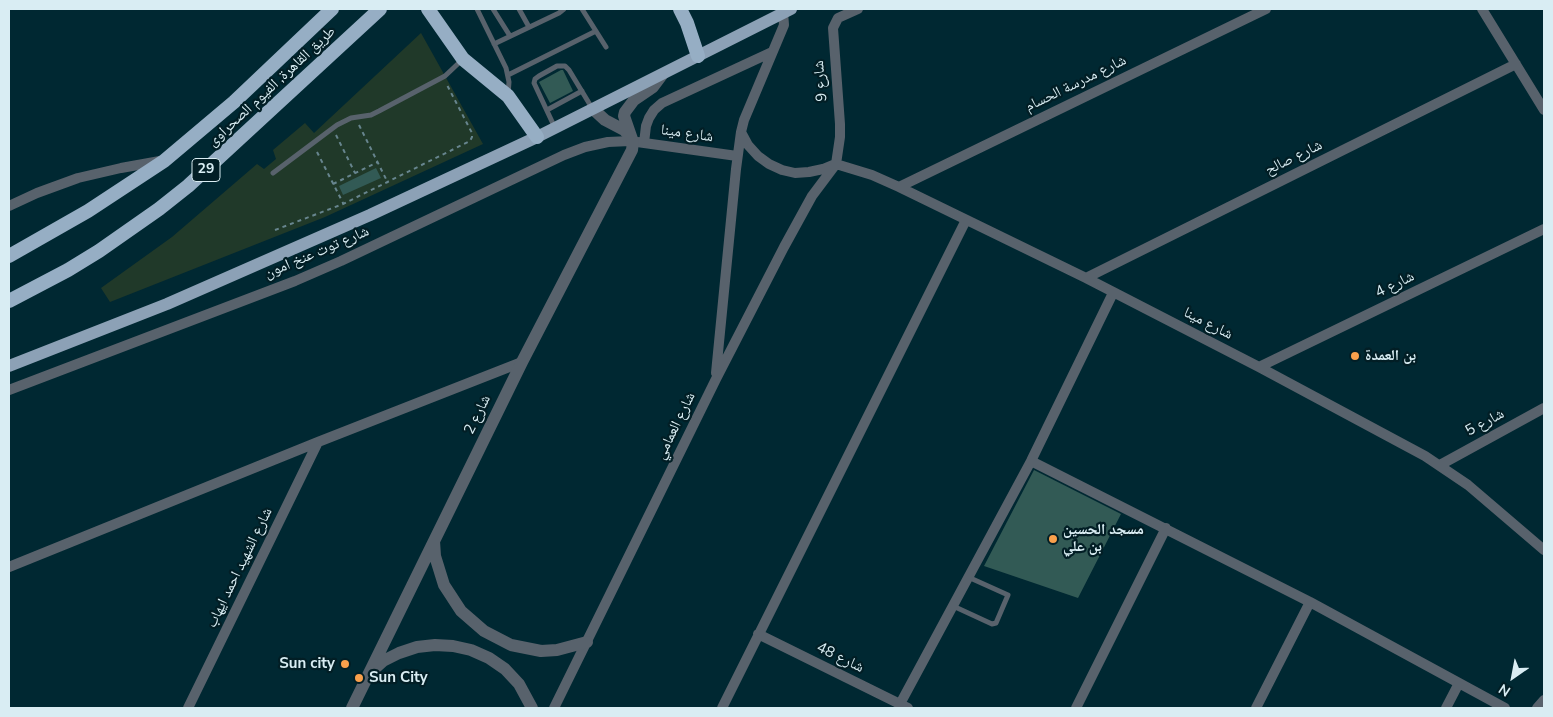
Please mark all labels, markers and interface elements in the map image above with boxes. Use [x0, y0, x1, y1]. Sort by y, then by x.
street label: طريق القاهرة, الفيوم الصحراوى [204, 23, 340, 151]
street label: شارع مدرسة الحسام [1022, 52, 1130, 116]
street label: شارع 9 [810, 60, 832, 102]
street label: شارع مينا [660, 121, 714, 147]
street label: شارع صالح [1263, 137, 1325, 179]
road number: 29 [192, 158, 220, 182]
street label: شارع توت عنخ امون [262, 223, 372, 283]
street label: شارع 4 [1372, 268, 1418, 302]
street label: شارع مينا [1180, 304, 1236, 344]
place label: بن العمدة [1365, 347, 1416, 365]
marker: بن العمدة [1349, 350, 1361, 362]
street label: شارع العمامي [652, 389, 700, 463]
street label: شارع 2 [461, 392, 495, 438]
street label: شارع 5 [1463, 405, 1507, 441]
street label: شارع الشهيد احمد ايهاب [203, 505, 277, 631]
place label: مسجد الحسين بن علي [1063, 521, 1144, 556]
marker: مسجد الحسين بن علي [1047, 533, 1059, 545]
street label: شارع 48 [813, 639, 867, 677]
north arrow [1488, 652, 1538, 702]
place label: Sun city [279, 655, 335, 673]
marker: Sun city [339, 658, 351, 670]
place label: Sun City [369, 669, 428, 687]
marker: Sun City [353, 672, 365, 684]
text: N [1495, 679, 1514, 701]

